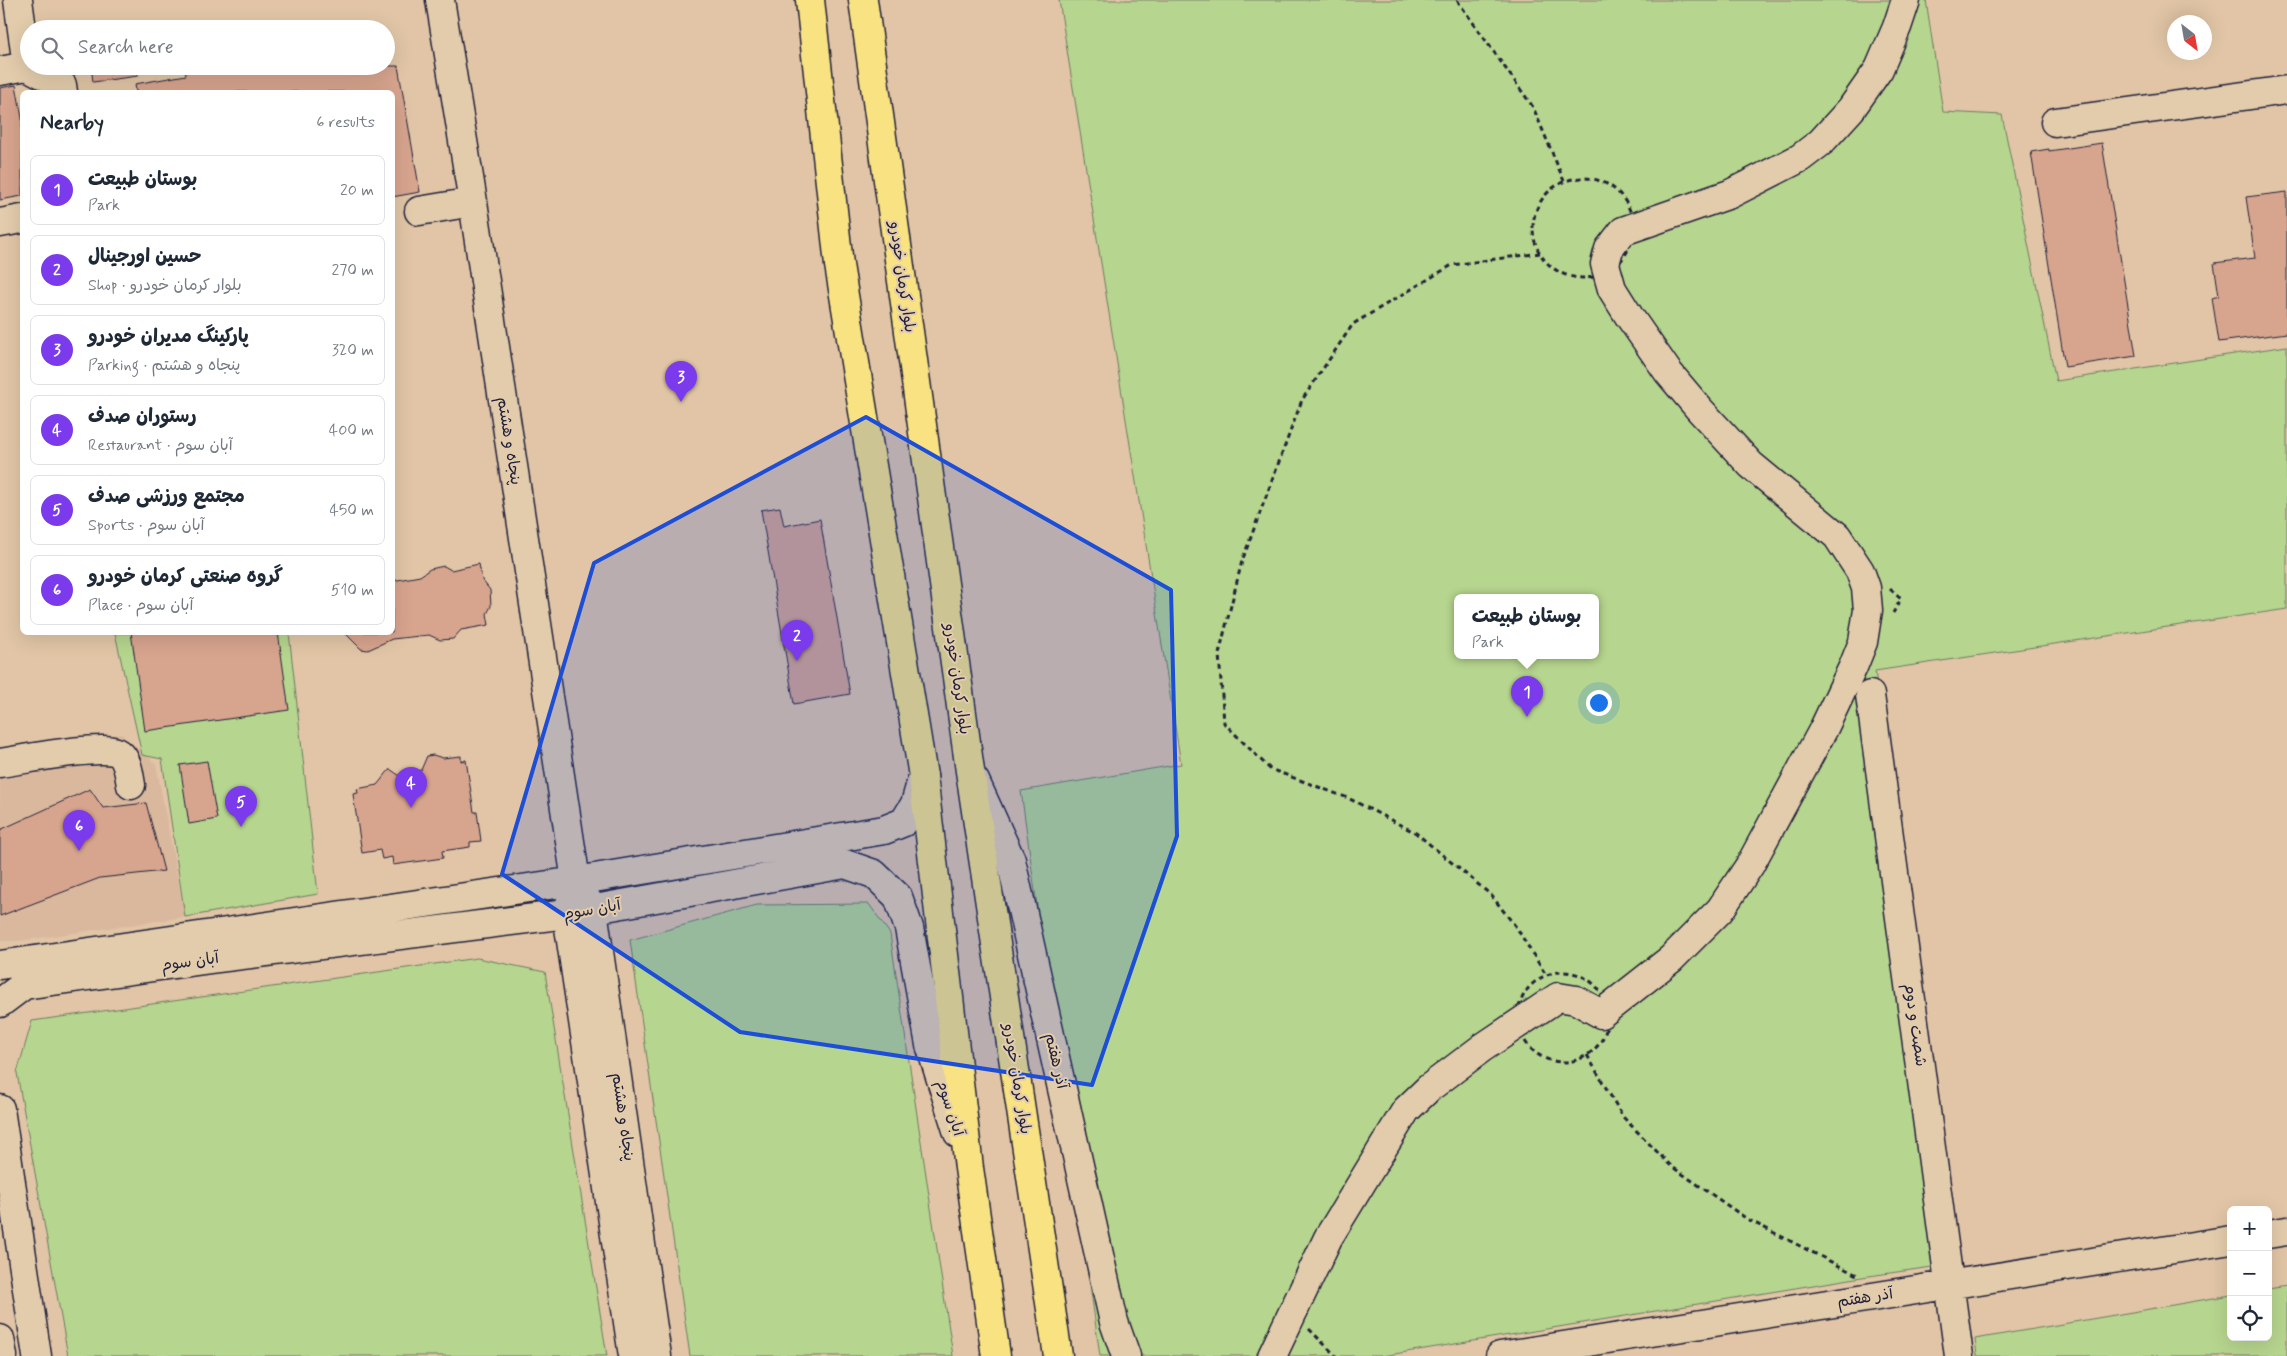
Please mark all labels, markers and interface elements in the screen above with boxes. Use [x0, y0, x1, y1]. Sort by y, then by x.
north arrow [2167, 15, 2212, 60]
search box [20, 20, 395, 75]
icon: search [38, 34, 66, 62]
text: Search here [78, 35, 174, 60]
text: Nearby [40, 109, 104, 137]
text: 6 results [316, 112, 375, 133]
text: بوستان طبیعت [88, 167, 197, 192]
text: 1 [53, 180, 61, 201]
text: 20 m [340, 180, 374, 201]
text: Park [88, 195, 120, 216]
street label: بلوار کرمان خودرو [884, 218, 920, 334]
text: حسین اورجینال [88, 244, 202, 269]
text: 2 [53, 260, 61, 281]
text: 270 m [331, 260, 374, 281]
text: Shop · بلوار کرمان خودرو [88, 275, 242, 296]
text: پارکینگ مدیران خودرو [88, 324, 249, 349]
text: 3 [53, 340, 61, 361]
text: 320 m [332, 340, 374, 361]
text: Parking · پنجاه و هشتم [88, 355, 240, 376]
pin: 3 [665, 361, 697, 402]
street label: پنجاه و هشتم [491, 395, 526, 487]
text: رستوران صدف [88, 404, 197, 429]
text: 4 [52, 420, 62, 441]
text: 400 m [329, 420, 374, 441]
text: Restaurant · آبان سوم [88, 435, 233, 456]
text: مجتمع ورزشی صدف [88, 484, 245, 509]
text: 5 [52, 500, 62, 521]
text: 450 m [329, 500, 374, 521]
text: Sports · آبان سوم [88, 515, 205, 536]
text: گروه صنعتی کرمان خودرو [88, 564, 283, 589]
text: 6 [53, 580, 61, 601]
text: 510 m [331, 580, 374, 601]
popup [1454, 594, 1599, 659]
text: Place · آبان سوم [88, 595, 193, 616]
text: بوستان طبیعت [1472, 604, 1581, 629]
pin: 2 [781, 620, 813, 661]
street label: بلوار کرمان خودرو [939, 620, 975, 736]
text: Park [1472, 632, 1504, 653]
pin: 1 [1511, 676, 1543, 717]
your location [1586, 690, 1612, 716]
pin: 4 [395, 767, 427, 808]
pin: 5 [225, 786, 257, 827]
pin: 6 [63, 810, 95, 851]
street label: آبان سوم [562, 894, 624, 926]
street label: آبان سوم [160, 947, 221, 977]
street label: شصت و دوم [1898, 982, 1931, 1068]
street label: بلوار کرمان خودرو [998, 1020, 1036, 1136]
street label: آذر هفتم [1038, 1031, 1073, 1092]
street label: پنجاه و هشتم [605, 1072, 640, 1163]
street label: آبان سوم [930, 1077, 969, 1140]
map controls [2227, 1206, 2272, 1341]
button: + [2227, 1206, 2272, 1251]
button: − [2227, 1251, 2272, 1296]
street label: آذر هفتم [1836, 1283, 1896, 1314]
button: locate [2227, 1296, 2272, 1341]

